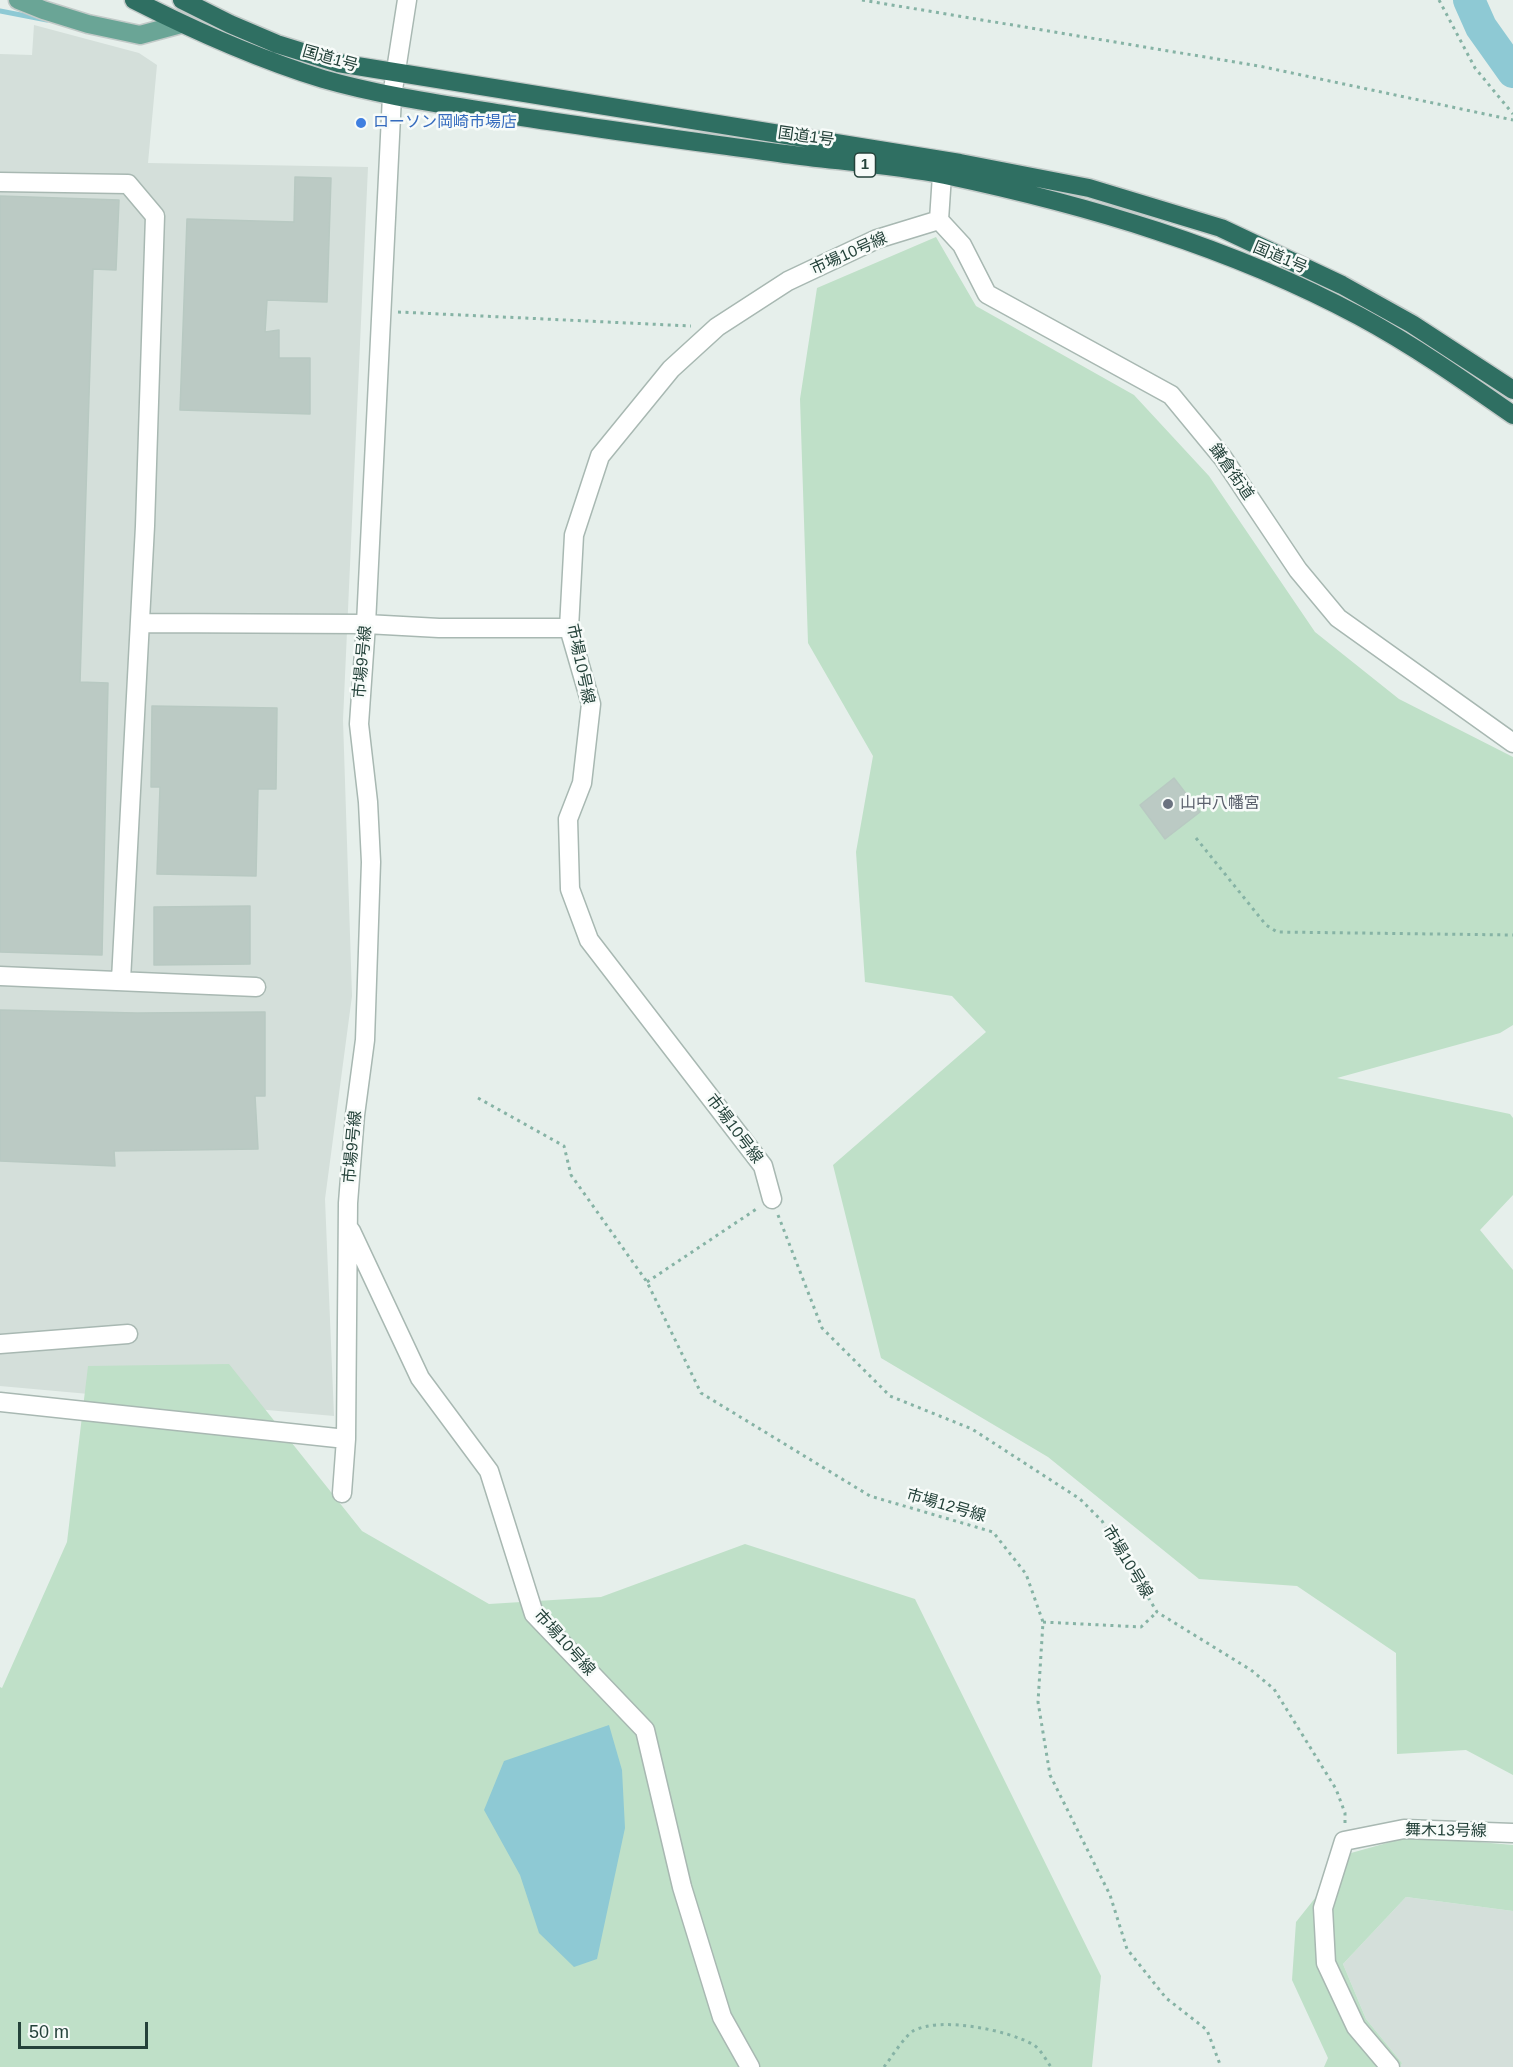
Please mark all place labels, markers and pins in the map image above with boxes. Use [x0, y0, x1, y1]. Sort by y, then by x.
place label: ローソン岡崎市場店 [373, 113, 517, 133]
marker: ローソン岡崎市場店 [354, 116, 368, 130]
place label: 山中八幡宮 [1180, 794, 1260, 814]
marker: 山中八幡宮 [1161, 797, 1175, 811]

